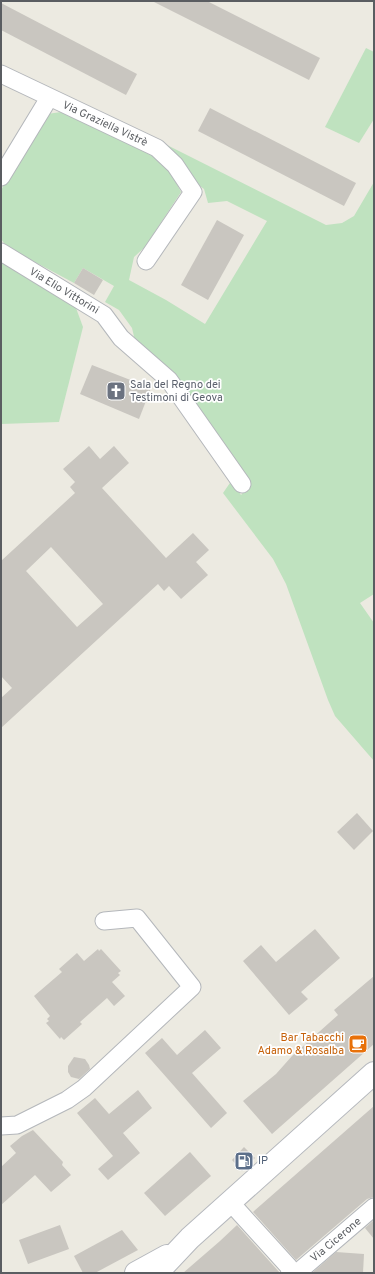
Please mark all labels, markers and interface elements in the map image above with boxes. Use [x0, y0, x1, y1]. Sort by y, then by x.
street label: Via Graziella Vistrè [60, 98, 150, 150]
street label: Via Elio Vittorini [27, 265, 101, 317]
place label: Sala del Regno dei Testimoni di Geova [130, 378, 223, 405]
church icon: Sala del Regno dei Testimoni di Geova [105, 380, 127, 402]
place label: Bar Tabacchi Adamo & Rosalba [257, 1031, 344, 1058]
cafe icon: Bar Tabacchi Adamo & Rosalba [347, 1033, 369, 1055]
fuel station icon: IP [233, 1150, 255, 1172]
place label: IP [258, 1154, 268, 1168]
street label: Via Cicerone [308, 1215, 364, 1265]

